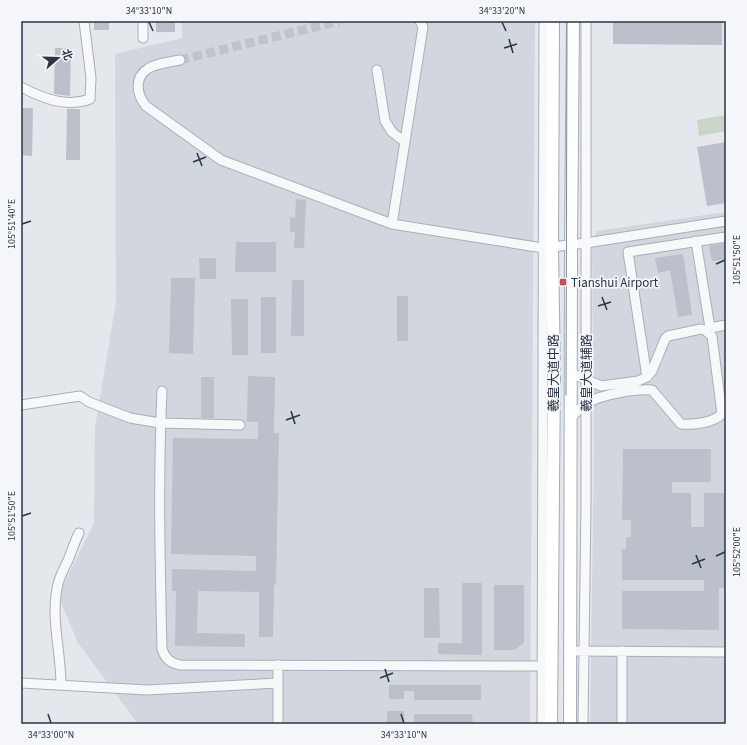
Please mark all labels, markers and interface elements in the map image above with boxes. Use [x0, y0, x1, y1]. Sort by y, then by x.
text: 34°33'10"N [126, 4, 172, 18]
text: 34°33'20"N [479, 4, 525, 18]
north arrow [38, 38, 78, 78]
text: 北 [58, 47, 76, 62]
text: 105°51'40"E [5, 199, 19, 249]
text: 105°51'50"E [730, 235, 744, 285]
place label: Tianshui Airport [571, 274, 659, 292]
marker: Tianshui Airport [558, 277, 568, 287]
street label: 羲皇大道中路 [545, 334, 563, 412]
street label: 羲皇大道辅路 [578, 334, 596, 412]
text: 105°51'50"E [5, 491, 19, 541]
text: 105°52'00"E [730, 527, 744, 577]
text: 34°33'00"N [28, 728, 74, 742]
text: 34°33'10"N [381, 728, 427, 742]

